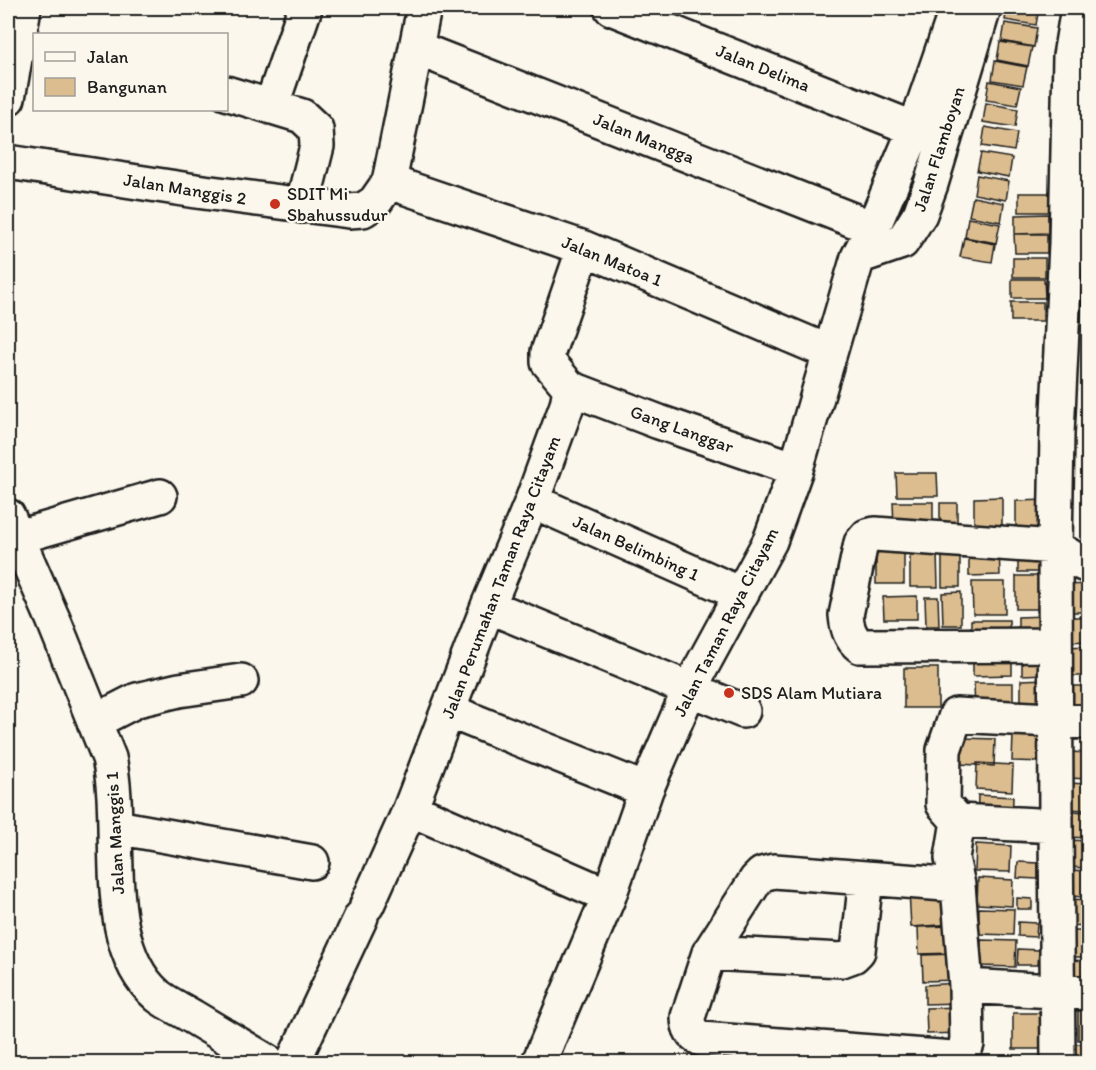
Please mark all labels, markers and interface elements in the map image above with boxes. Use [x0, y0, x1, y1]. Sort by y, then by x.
legend [33, 33, 228, 111]
street label: Jalan Delima [713, 39, 813, 97]
text: Jalan [87, 46, 129, 68]
text: Bangunan [87, 76, 167, 98]
street label: Jalan Flamboyan [908, 84, 970, 214]
street label: Jalan Mangga [590, 108, 698, 169]
street label: Jalan Manggis 2 [122, 168, 249, 210]
place label: SDIT Mi Sbahussudur [287, 183, 389, 226]
marker: SDIT Mi Sbahussudur [268, 197, 282, 211]
street label: Jalan Matoa 1 [559, 231, 665, 291]
street label: Gang Langgar [627, 400, 737, 458]
street label: Jalan Perumahan Taman Raya Citayam [437, 432, 565, 722]
street label: Jalan Belimbing 1 [569, 510, 703, 586]
street label: Jalan Taman Raya Citayam [669, 523, 784, 720]
place label: SDS Alam Mutiara [741, 682, 882, 704]
marker: SDS Alam Mutiara [722, 686, 736, 700]
street label: Jalan Manggis 1 [101, 771, 129, 895]

